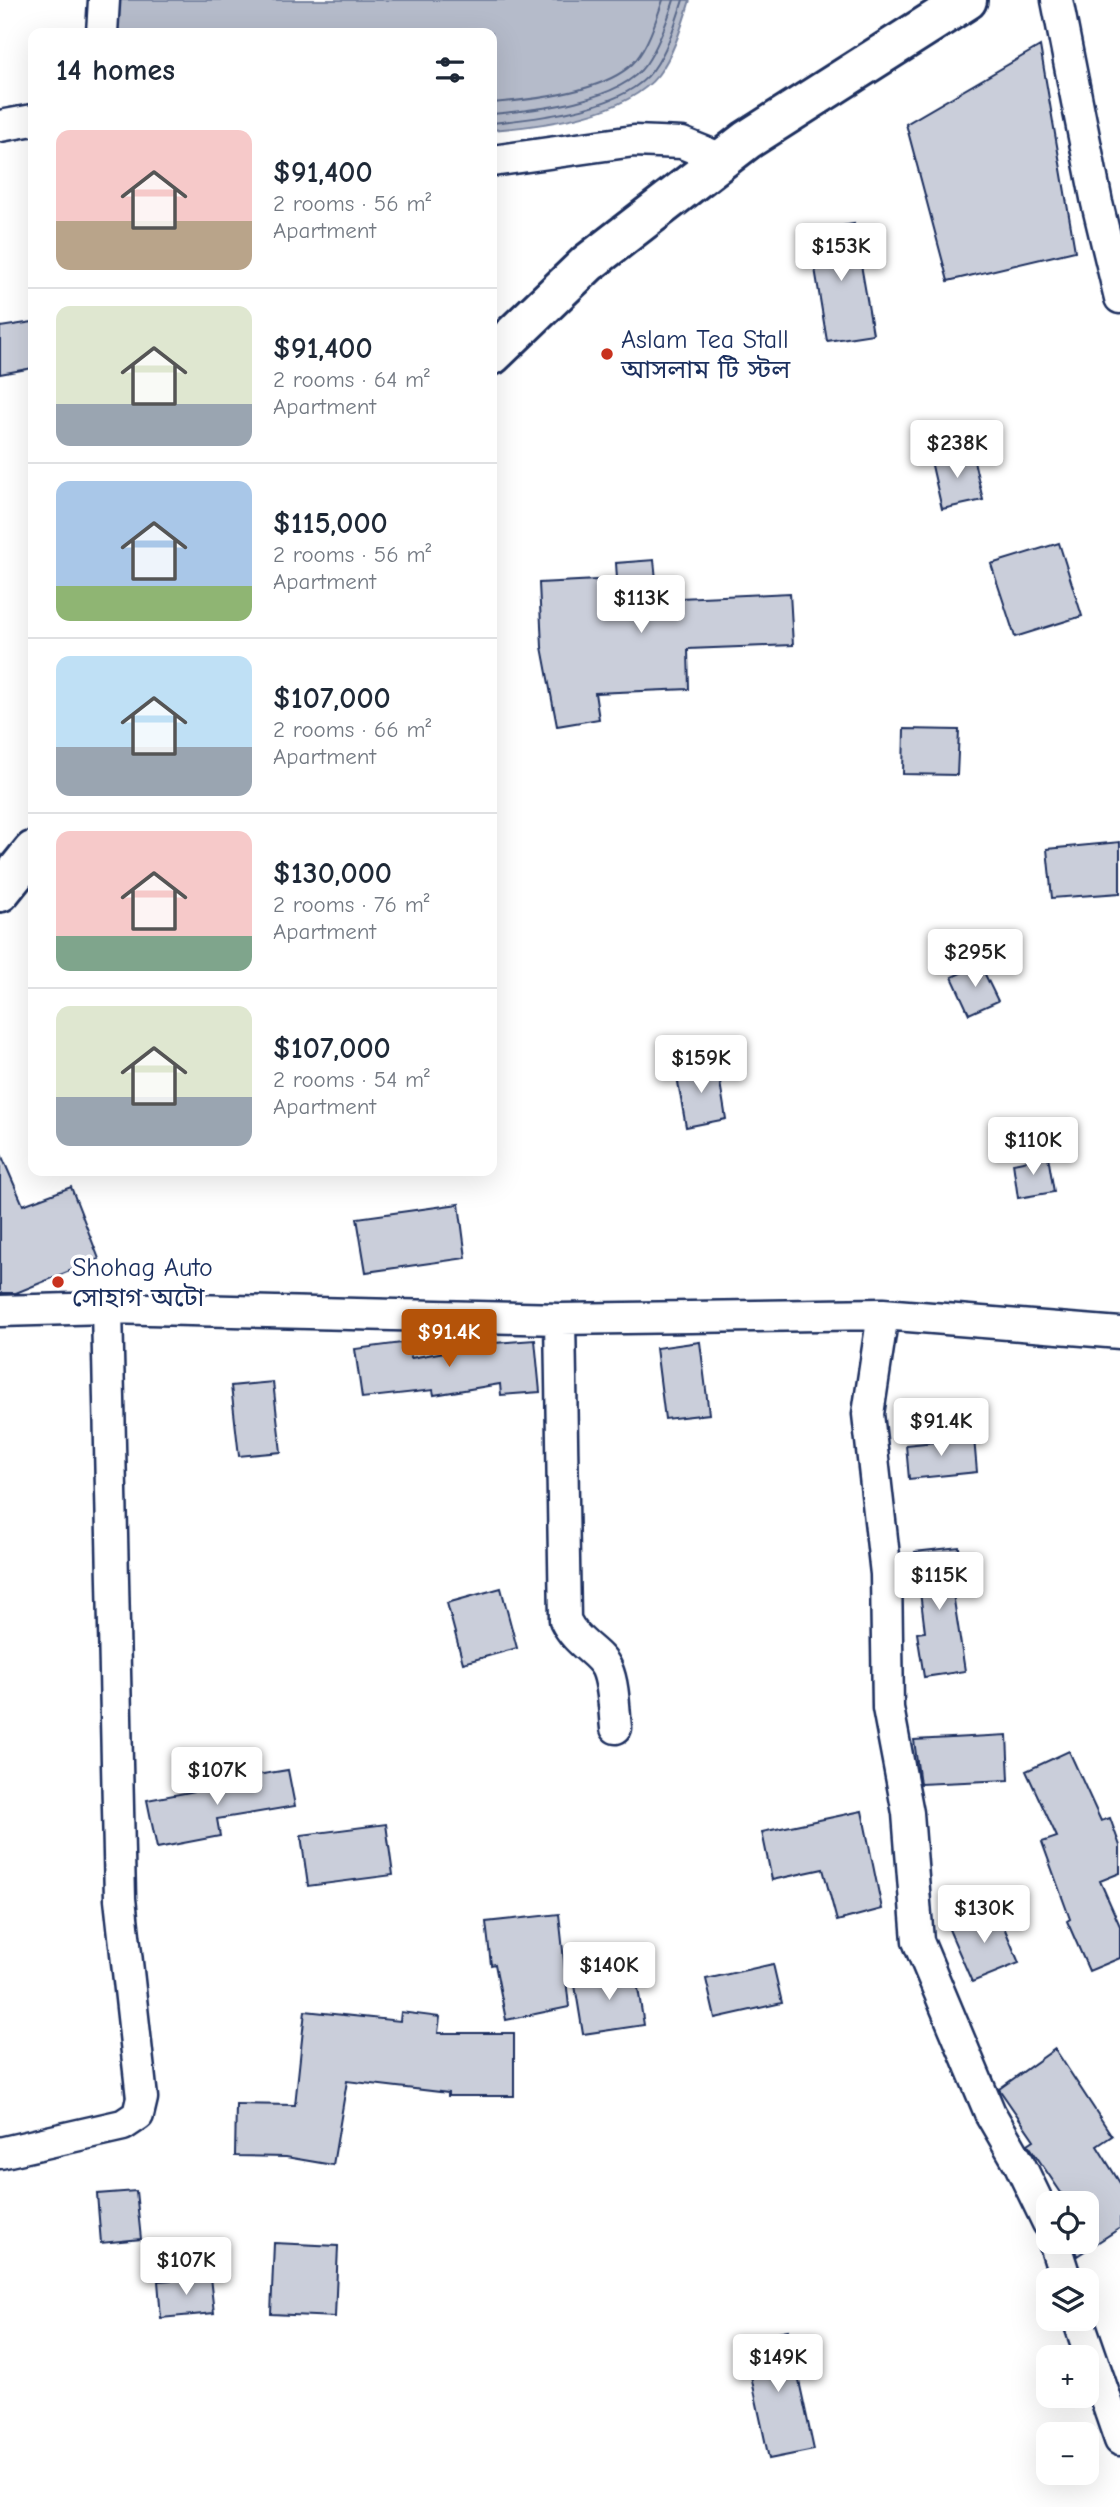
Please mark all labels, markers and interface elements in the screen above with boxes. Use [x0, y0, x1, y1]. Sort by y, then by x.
icon: filters [431, 51, 469, 89]
text: 14 homes [56, 53, 175, 88]
text: $91,400 [273, 155, 373, 190]
icon: home [112, 158, 196, 242]
text: 2 rooms · 56 m² [273, 190, 431, 217]
text: Apartment [273, 217, 376, 244]
pin: $153K [792, 224, 890, 283]
text: $153K [811, 232, 871, 259]
place label: Aslam Tea Stall আসলাম টি স্টল [620, 325, 791, 385]
text: $91,400 [273, 331, 373, 366]
icon: home [112, 334, 196, 418]
marker: Aslam Tea Stall আসলাম টি স্টল [599, 346, 615, 362]
text: 2 rooms · 64 m² [273, 366, 430, 393]
text: Apartment [273, 393, 376, 420]
pin: $238K [908, 420, 1006, 480]
text: $238K [926, 429, 988, 456]
text: $115,000 [273, 506, 388, 541]
icon: home [112, 509, 196, 593]
text: 2 rooms · 56 m² [273, 541, 431, 568]
text: Apartment [273, 568, 376, 595]
pin: $113K [592, 576, 690, 635]
text: $113K [613, 584, 669, 611]
text: $107,000 [273, 681, 391, 716]
icon: home [112, 684, 196, 768]
text: 2 rooms · 66 m² [273, 716, 431, 743]
text: Apartment [273, 743, 376, 770]
text: $130,000 [273, 856, 392, 891]
icon: home [112, 859, 196, 943]
text: 2 rooms · 76 m² [273, 891, 429, 918]
text: Apartment [273, 918, 376, 945]
pin: $295K [926, 930, 1024, 989]
text: $295K [944, 938, 1006, 965]
text: $107,000 [273, 1031, 391, 1066]
icon: home [112, 1034, 196, 1118]
pin: $159K [652, 1036, 750, 1095]
text: $159K [671, 1044, 731, 1071]
text: 2 rooms · 54 m² [273, 1066, 430, 1093]
text: Apartment [273, 1093, 376, 1120]
pin: $110K [984, 1118, 1082, 1177]
text: $110K [1004, 1126, 1062, 1153]
place label: Shohag Auto সোহাগ অটো [72, 1253, 213, 1313]
marker: Shohag Auto সোহাগ অটো [50, 1274, 66, 1290]
pin: $91.4K [392, 1310, 506, 1369]
text: $91.4K [418, 1318, 480, 1345]
pin: $91.4K [884, 1398, 998, 1458]
text: $91.4K [910, 1407, 972, 1434]
pin: $115K [890, 1552, 988, 1612]
text: $115K [910, 1561, 968, 1588]
pin: $107K [168, 1748, 266, 1807]
text: $107K [187, 1756, 247, 1783]
pin: $130K [935, 1885, 1033, 1945]
text: $130K [954, 1894, 1014, 1921]
pin: $140K [560, 1942, 658, 2002]
text: $140K [579, 1951, 639, 1978]
map controls [1036, 2191, 1099, 2485]
button: locate [1036, 2191, 1099, 2254]
pin: $107K [137, 2238, 235, 2297]
text: $107K [156, 2246, 216, 2273]
button: layers [1036, 2268, 1099, 2331]
pin: $149K [729, 2334, 827, 2394]
text: $149K [749, 2343, 807, 2370]
button: + [1036, 2345, 1099, 2408]
button: − [1036, 2422, 1099, 2485]

